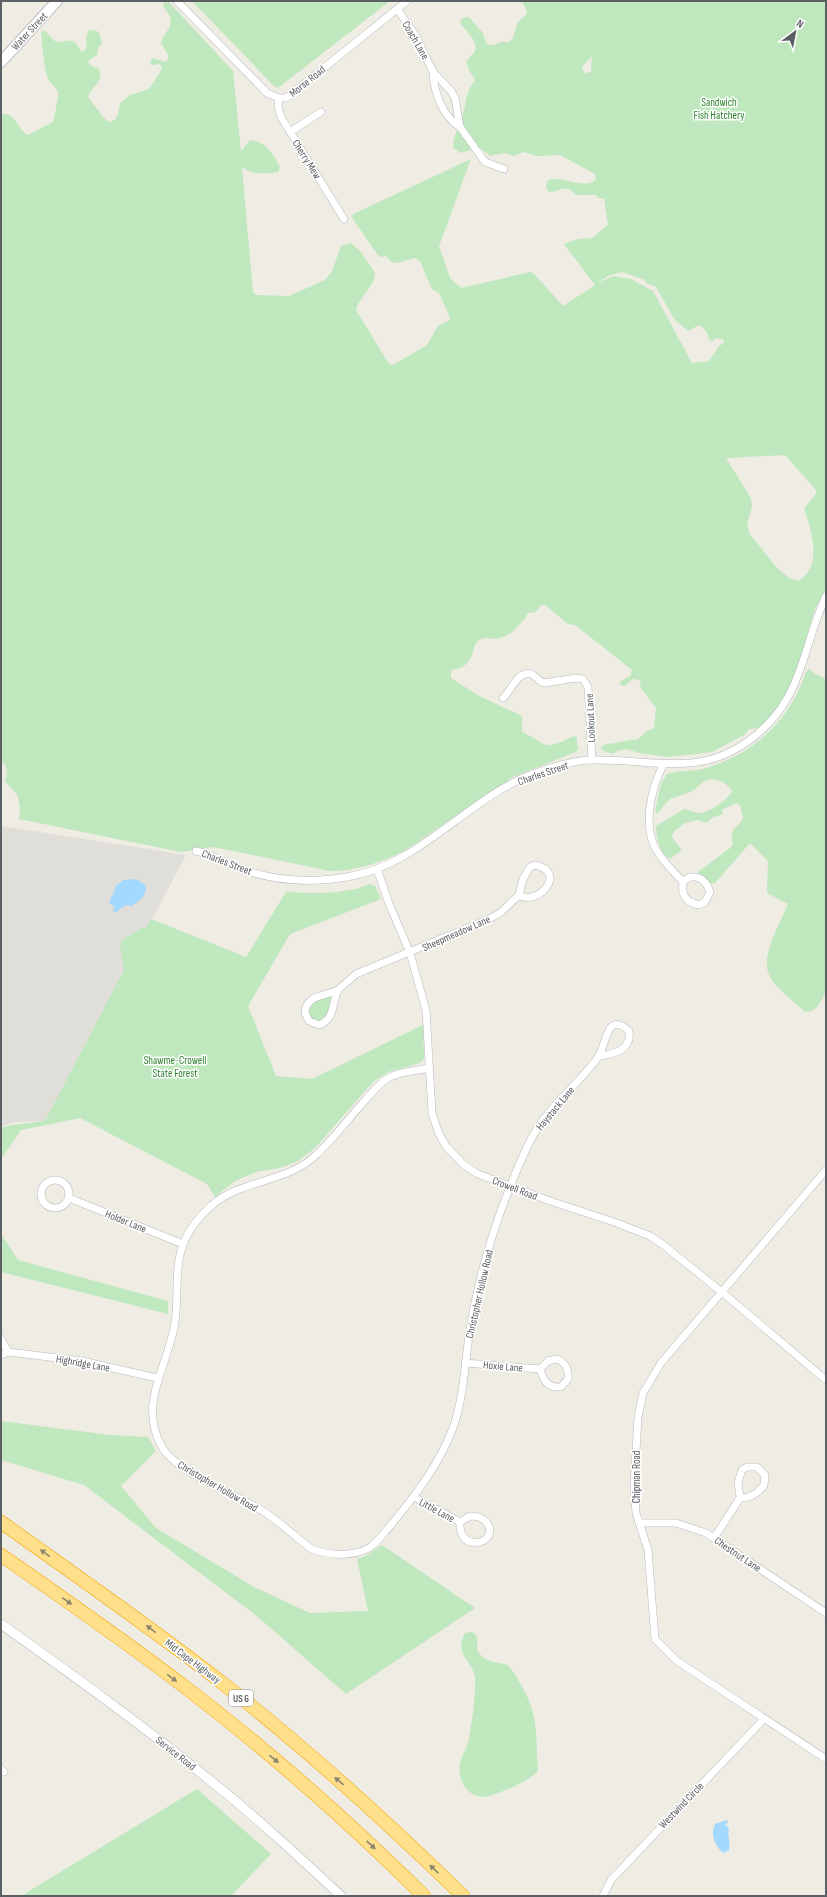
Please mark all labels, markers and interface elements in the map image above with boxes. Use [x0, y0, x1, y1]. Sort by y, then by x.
street label: Water Street [9, 9, 51, 53]
north arrow [775, 12, 815, 52]
text: N [794, 17, 806, 31]
street label: Coach Lane [399, 19, 432, 62]
street label: Morse Road [287, 63, 328, 100]
park label: Sandwich Fish Hatchery [694, 96, 745, 122]
street label: Cherry Mew [289, 137, 324, 181]
street label: Lookout Lane [583, 693, 598, 743]
street label: Charles Street [516, 759, 571, 788]
street label: Charles Street [200, 847, 254, 878]
street label: Sheepmeadow Lane [420, 913, 492, 954]
park label: Shawme-Crowell State Forest [144, 1054, 206, 1080]
street label: Haystack Lane [533, 1084, 577, 1133]
street label: Crowell Road [490, 1174, 540, 1203]
street label: Holder Lane [103, 1207, 148, 1236]
street label: Christopher Hollow Road [463, 1248, 496, 1340]
street label: Highridge Lane [55, 1352, 111, 1375]
street label: Hoxie Lane [483, 1358, 523, 1375]
street label: Chipman Road [630, 1450, 643, 1503]
street label: Christopher Hollow Road [175, 1458, 261, 1515]
street label: Little Lane [417, 1496, 457, 1525]
street label: Chestnut Lane [712, 1534, 764, 1575]
one-way arrow [40, 1549, 50, 1557]
one-way arrow [62, 1597, 72, 1605]
one-way arrow [145, 1625, 156, 1633]
street label: Mid Cape Highway [162, 1636, 224, 1687]
one-way arrow [167, 1674, 178, 1682]
road number: US 6 [229, 1690, 253, 1706]
street label: Service Road [153, 1734, 199, 1773]
one-way arrow [268, 1755, 279, 1764]
one-way arrow [334, 1776, 344, 1786]
street label: Westwind Circle [656, 1780, 707, 1831]
one-way arrow [366, 1840, 376, 1850]
one-way arrow [430, 1865, 439, 1874]

